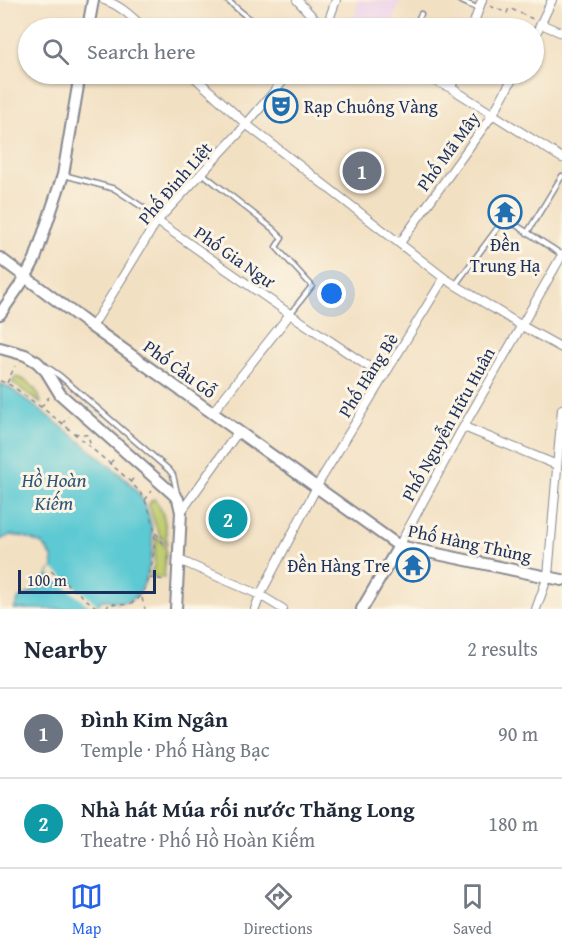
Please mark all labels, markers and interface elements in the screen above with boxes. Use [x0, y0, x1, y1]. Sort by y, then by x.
search box [18, 18, 544, 84]
icon: search [39, 35, 72, 68]
text: Search here [87, 35, 196, 67]
theatre icon: Rạp Chuông Vàng [263, 88, 299, 124]
place label: Rạp Chuông Vàng [304, 93, 438, 120]
street label: Phố Mã Mây [410, 106, 486, 196]
street label: Phố Đinh Liệt [131, 135, 219, 230]
pin: 1 [342, 148, 382, 194]
temple icon: Đền Trung Hạ [487, 194, 523, 230]
street label: Phố Gia Ngư [189, 219, 281, 295]
place label: Đền Trung Hạ [470, 231, 541, 279]
your location [317, 279, 346, 308]
street label: Phố Hàng Bè [331, 328, 405, 422]
street label: Phố Cầu Gỗ [138, 333, 222, 405]
street label: Phố Nguyễn Hữu Huân [394, 342, 502, 506]
water label: Hồ Hoàn Kiếm [20, 465, 87, 517]
pin: 2 [208, 496, 248, 542]
street label: Phố Hàng Thùng [406, 517, 534, 569]
temple icon: Đền Hàng Tre [395, 547, 431, 583]
place label: Đền Hàng Tre [287, 552, 390, 579]
scale bar [18, 567, 156, 594]
text: 100 m [27, 568, 67, 592]
text: Nearby [24, 629, 107, 668]
text: 2 results [467, 634, 538, 663]
text: Đình Kim Ngân [81, 703, 228, 735]
text: 1 [38, 719, 49, 748]
text: 90 m [498, 719, 538, 748]
text: Temple · Phố Hàng Bạc [81, 735, 270, 764]
text: Nhà hát Múa rối nước Thăng Long [81, 793, 415, 825]
text: 2 [38, 809, 49, 838]
text: 180 m [488, 809, 538, 838]
text: Theatre · Phố Hồ Hoàn Kiếm [81, 825, 315, 854]
tab: Map [70, 880, 103, 940]
tab: Directions [244, 880, 313, 940]
tab: Saved [453, 880, 492, 940]

